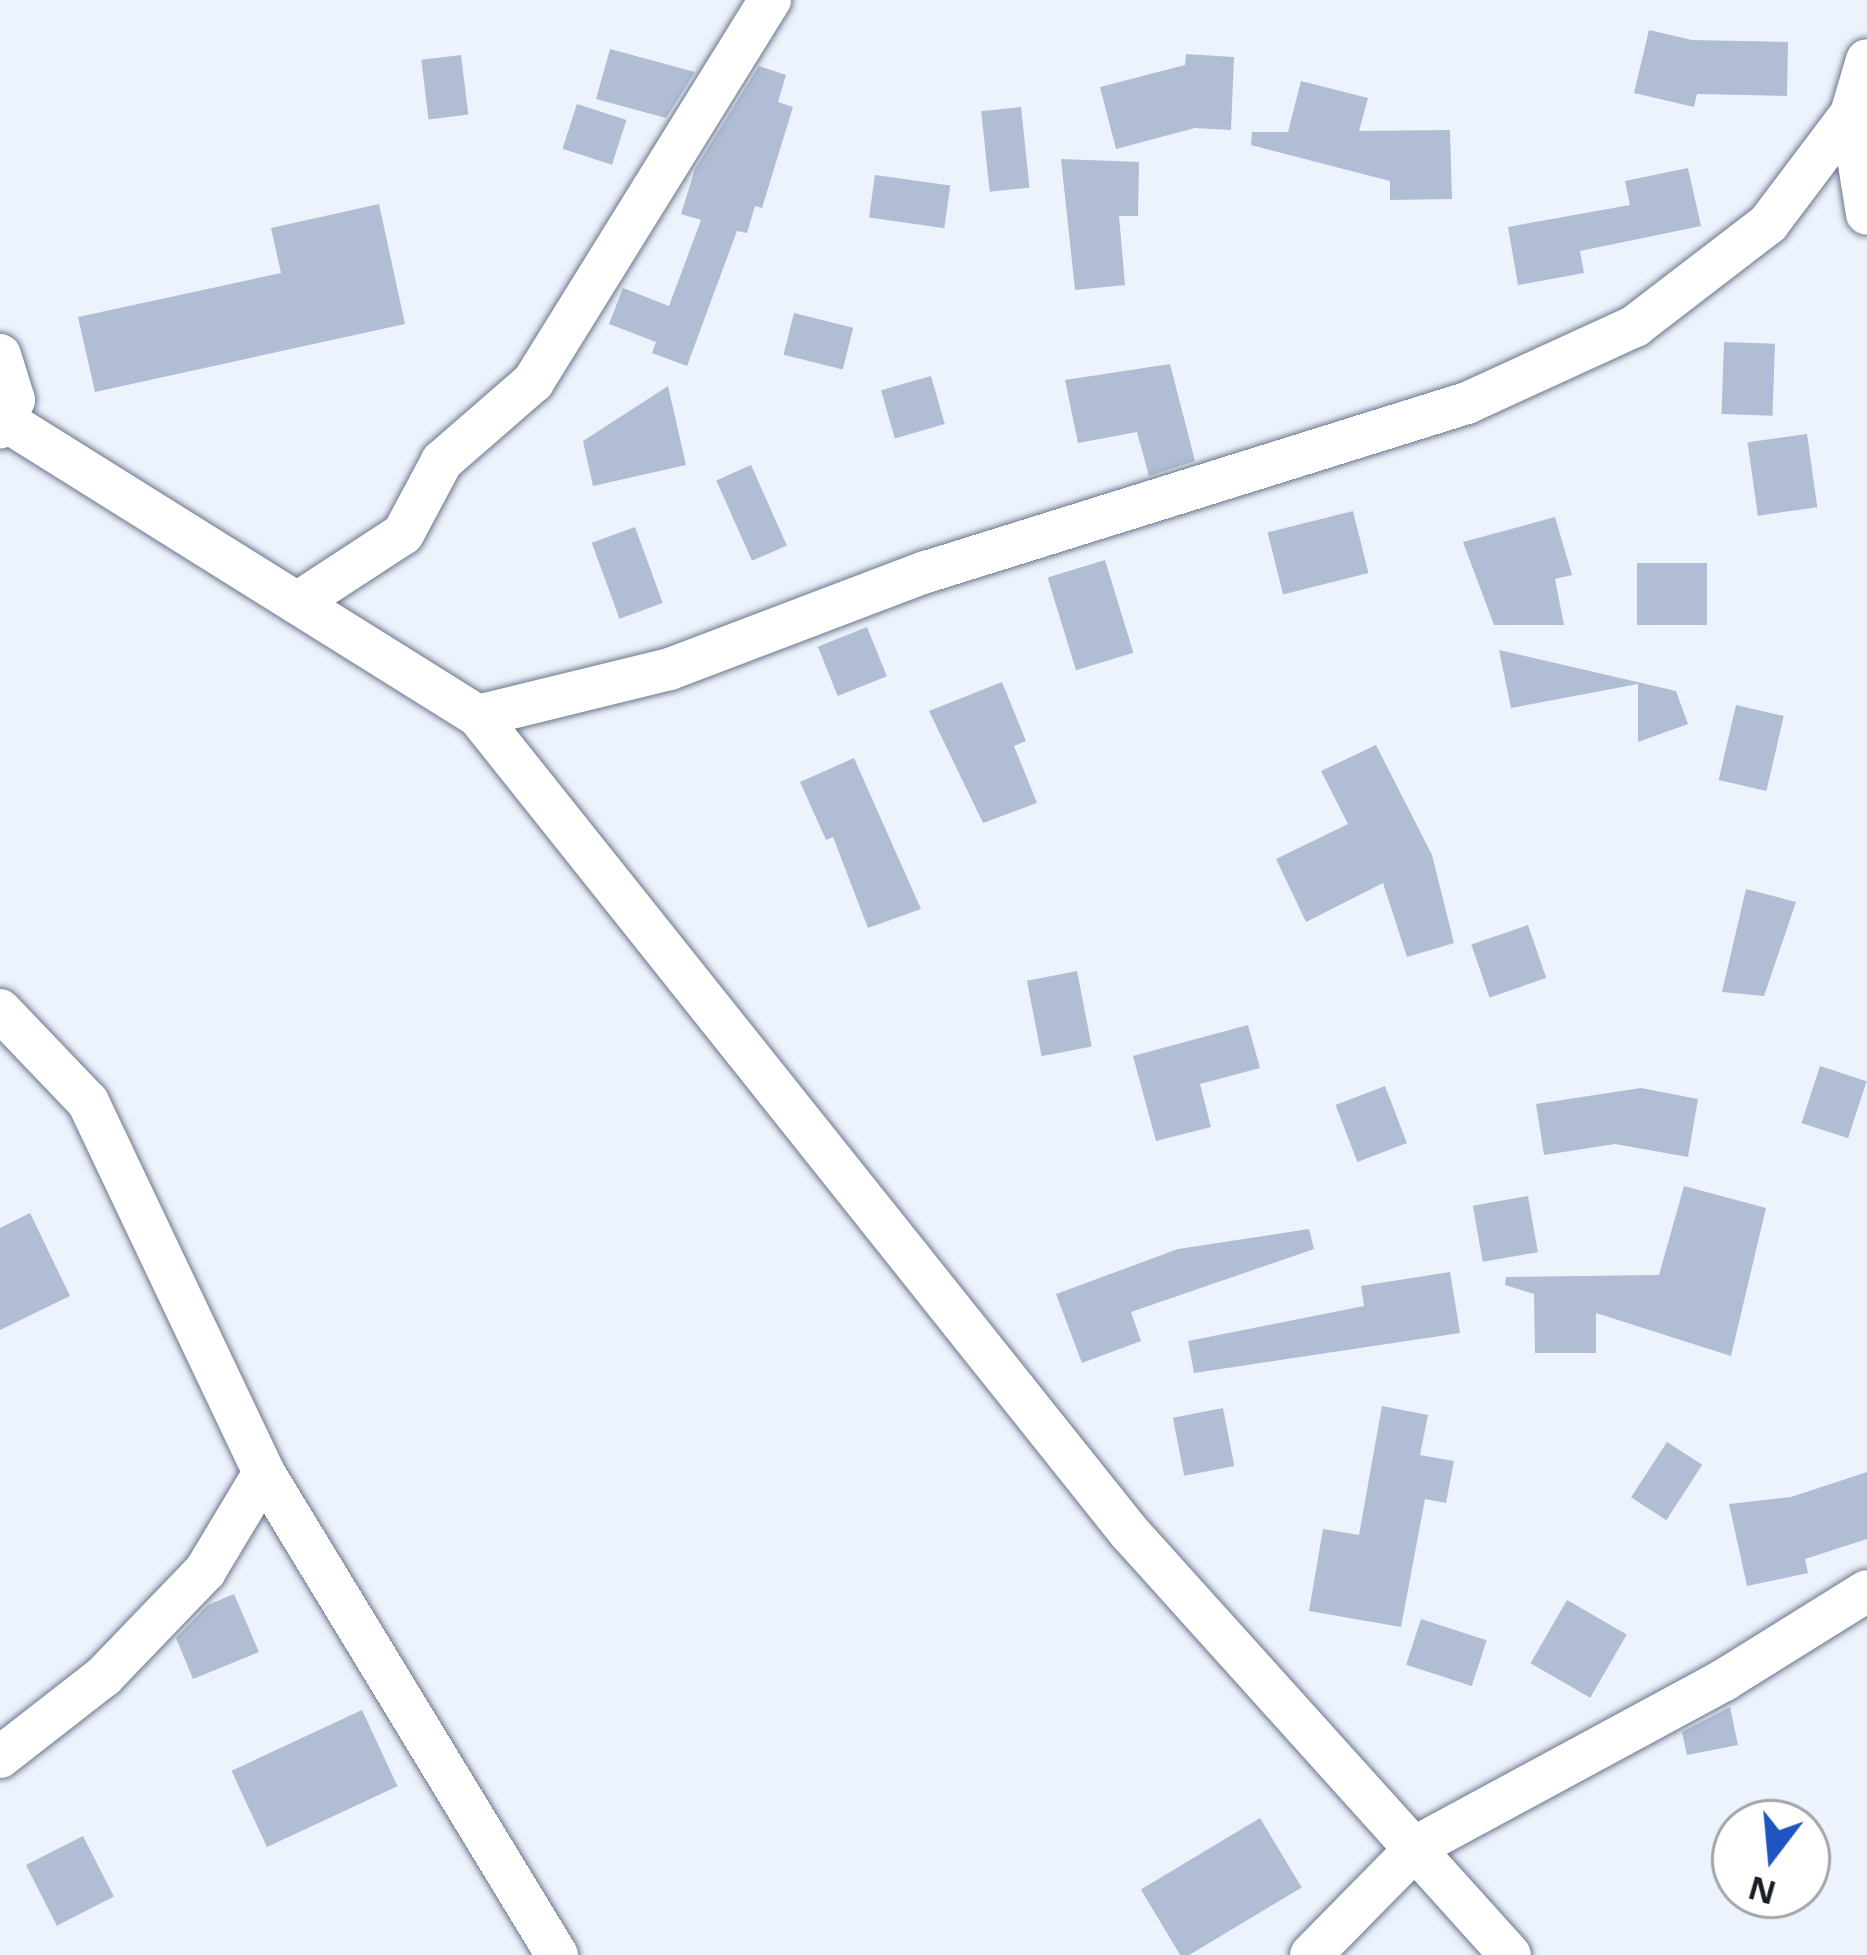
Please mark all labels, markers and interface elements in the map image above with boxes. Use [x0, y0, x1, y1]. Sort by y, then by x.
north arrow [1711, 1799, 1831, 1919]
text: N [1743, 1866, 1781, 1917]

